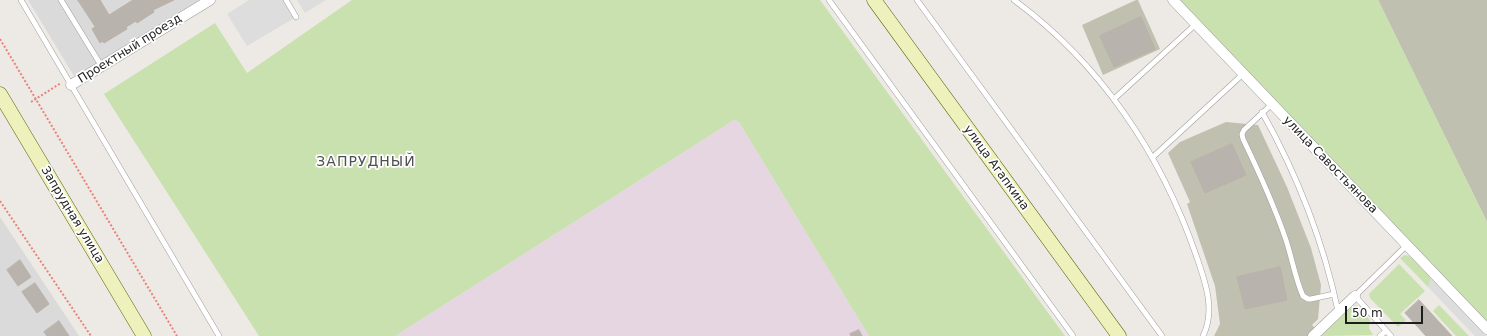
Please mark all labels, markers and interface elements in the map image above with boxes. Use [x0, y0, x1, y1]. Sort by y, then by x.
street label: Проектный проезд [76, 11, 184, 87]
street label: улица Савостьянова [1280, 113, 1380, 217]
street label: улица Агапкина [960, 123, 1032, 213]
district label: ЗАПРУДНЫЙ [316, 154, 416, 170]
street label: Запрудная улица [37, 164, 107, 266]
scale bar [1347, 298, 1425, 324]
text: 50 m [1352, 306, 1383, 320]

